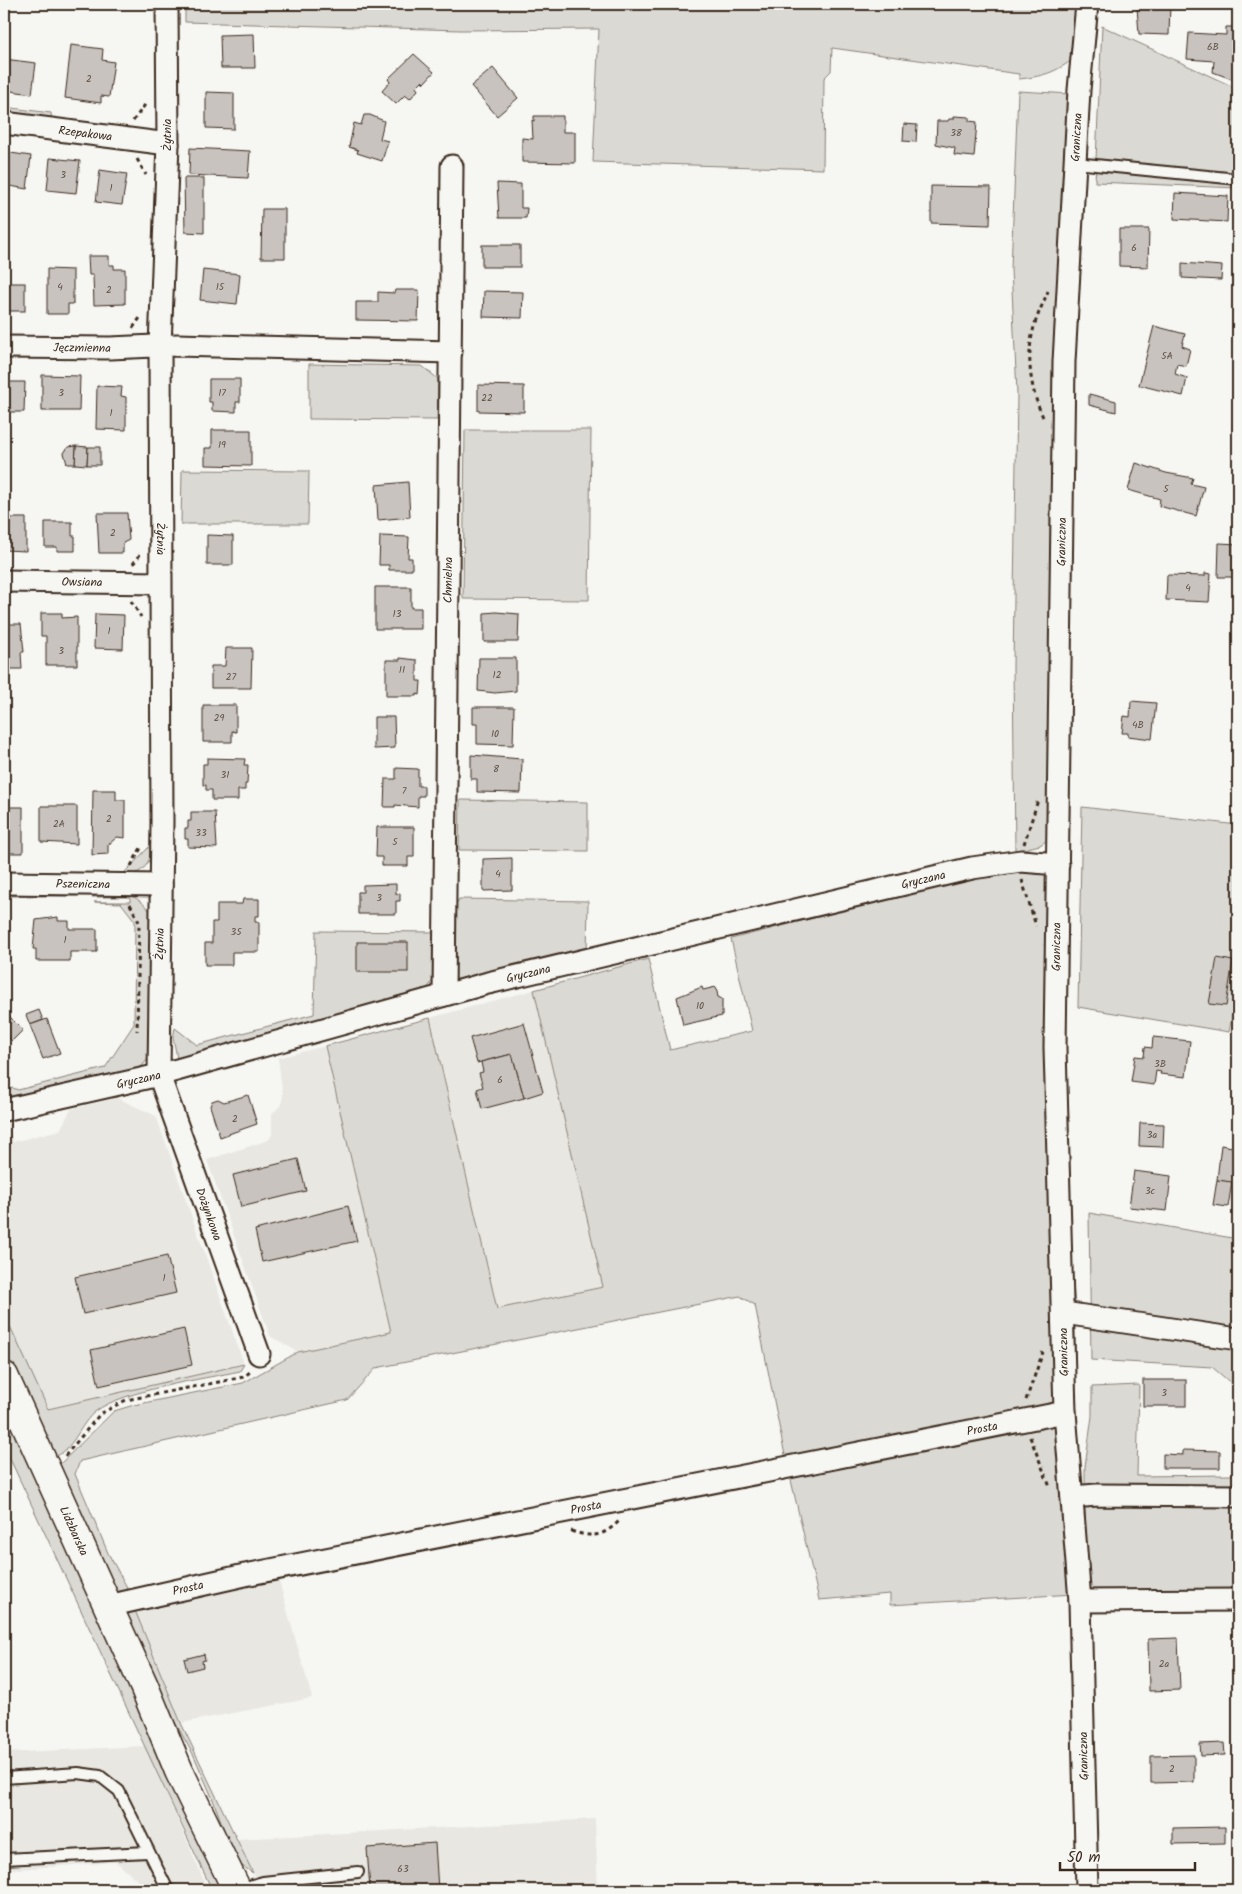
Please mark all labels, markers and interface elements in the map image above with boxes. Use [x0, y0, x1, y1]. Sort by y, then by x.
house number: 6B [1207, 39, 1219, 55]
house number: 2 [86, 71, 92, 87]
street label: Graniczna [1066, 112, 1087, 162]
street label: Żytnia [158, 118, 177, 151]
street label: Rzepakowa [57, 121, 114, 146]
house number: 38 [950, 125, 963, 141]
house number: 3 [60, 167, 66, 183]
house number: 1 [109, 180, 113, 196]
house number: 6 [1131, 240, 1137, 256]
house number: 4 [57, 279, 63, 295]
house number: 15 [216, 279, 225, 295]
house number: 2 [106, 282, 112, 298]
street label: Jęczmienna [53, 338, 111, 358]
house number: 5A [1161, 348, 1173, 364]
house number: 3 [58, 385, 64, 401]
house number: 17 [218, 385, 226, 401]
house number: 22 [481, 390, 493, 406]
house number: 1 [109, 405, 113, 421]
house number: 19 [218, 437, 226, 453]
house number: 5 [1163, 481, 1169, 497]
street label: Graniczna [1052, 517, 1071, 566]
street label: Żytnia [151, 522, 170, 556]
house number: 2 [110, 525, 116, 541]
street label: Chmielna [438, 556, 458, 603]
street label: Owsiana [61, 572, 103, 592]
house number: 4 [1185, 580, 1191, 596]
house number: 13 [393, 606, 402, 622]
house number: 1 [107, 623, 111, 639]
house number: 3 [58, 643, 64, 659]
house number: 11 [399, 662, 405, 678]
house number: 12 [493, 667, 502, 683]
house number: 27 [226, 669, 237, 685]
house number: 29 [214, 710, 224, 726]
house number: 4B [1132, 717, 1144, 733]
house number: 10 [491, 726, 499, 742]
house number: 8 [493, 761, 500, 777]
house number: 31 [221, 767, 229, 783]
house number: 7 [402, 783, 407, 799]
house number: 2 [106, 811, 112, 827]
house number: 2A [53, 816, 65, 832]
house number: 33 [195, 825, 207, 841]
house number: 5 [392, 834, 398, 850]
street label: Gryczana [899, 865, 948, 894]
house number: 4 [495, 866, 501, 882]
street label: Pszeniczna [56, 874, 111, 894]
house number: 3 [376, 890, 382, 906]
street label: Graniczna [1047, 922, 1066, 971]
house number: 35 [230, 924, 242, 940]
street label: Żytnia [150, 927, 170, 960]
house number: 1 [63, 932, 67, 948]
street label: Gryczana [504, 959, 553, 988]
house number: 10 [696, 998, 704, 1014]
house number: 3B [1154, 1056, 1166, 1072]
street label: Gryczana [114, 1065, 163, 1094]
house number: 6 [497, 1072, 503, 1088]
house number: 2 [232, 1111, 238, 1127]
house number: 3a [1147, 1127, 1158, 1143]
house number: 3c [1145, 1183, 1156, 1199]
street label: Dożynkowa [191, 1185, 227, 1244]
house number: 1 [162, 1270, 166, 1286]
street label: Graniczna [1054, 1327, 1074, 1377]
house number: 3 [1161, 1385, 1167, 1401]
street label: Prosta [965, 1416, 1000, 1441]
street label: Prosta [569, 1495, 603, 1520]
street label: Lidzbarska [54, 1503, 94, 1559]
street label: Prosta [171, 1575, 206, 1601]
house number: 2a [1159, 1656, 1170, 1672]
street label: Graniczna [1074, 1731, 1094, 1781]
house number: 2 [1169, 1761, 1175, 1777]
scale bar [1060, 1839, 1194, 1871]
text: 50 m [1067, 1846, 1101, 1870]
house number: 63 [397, 1861, 409, 1877]

